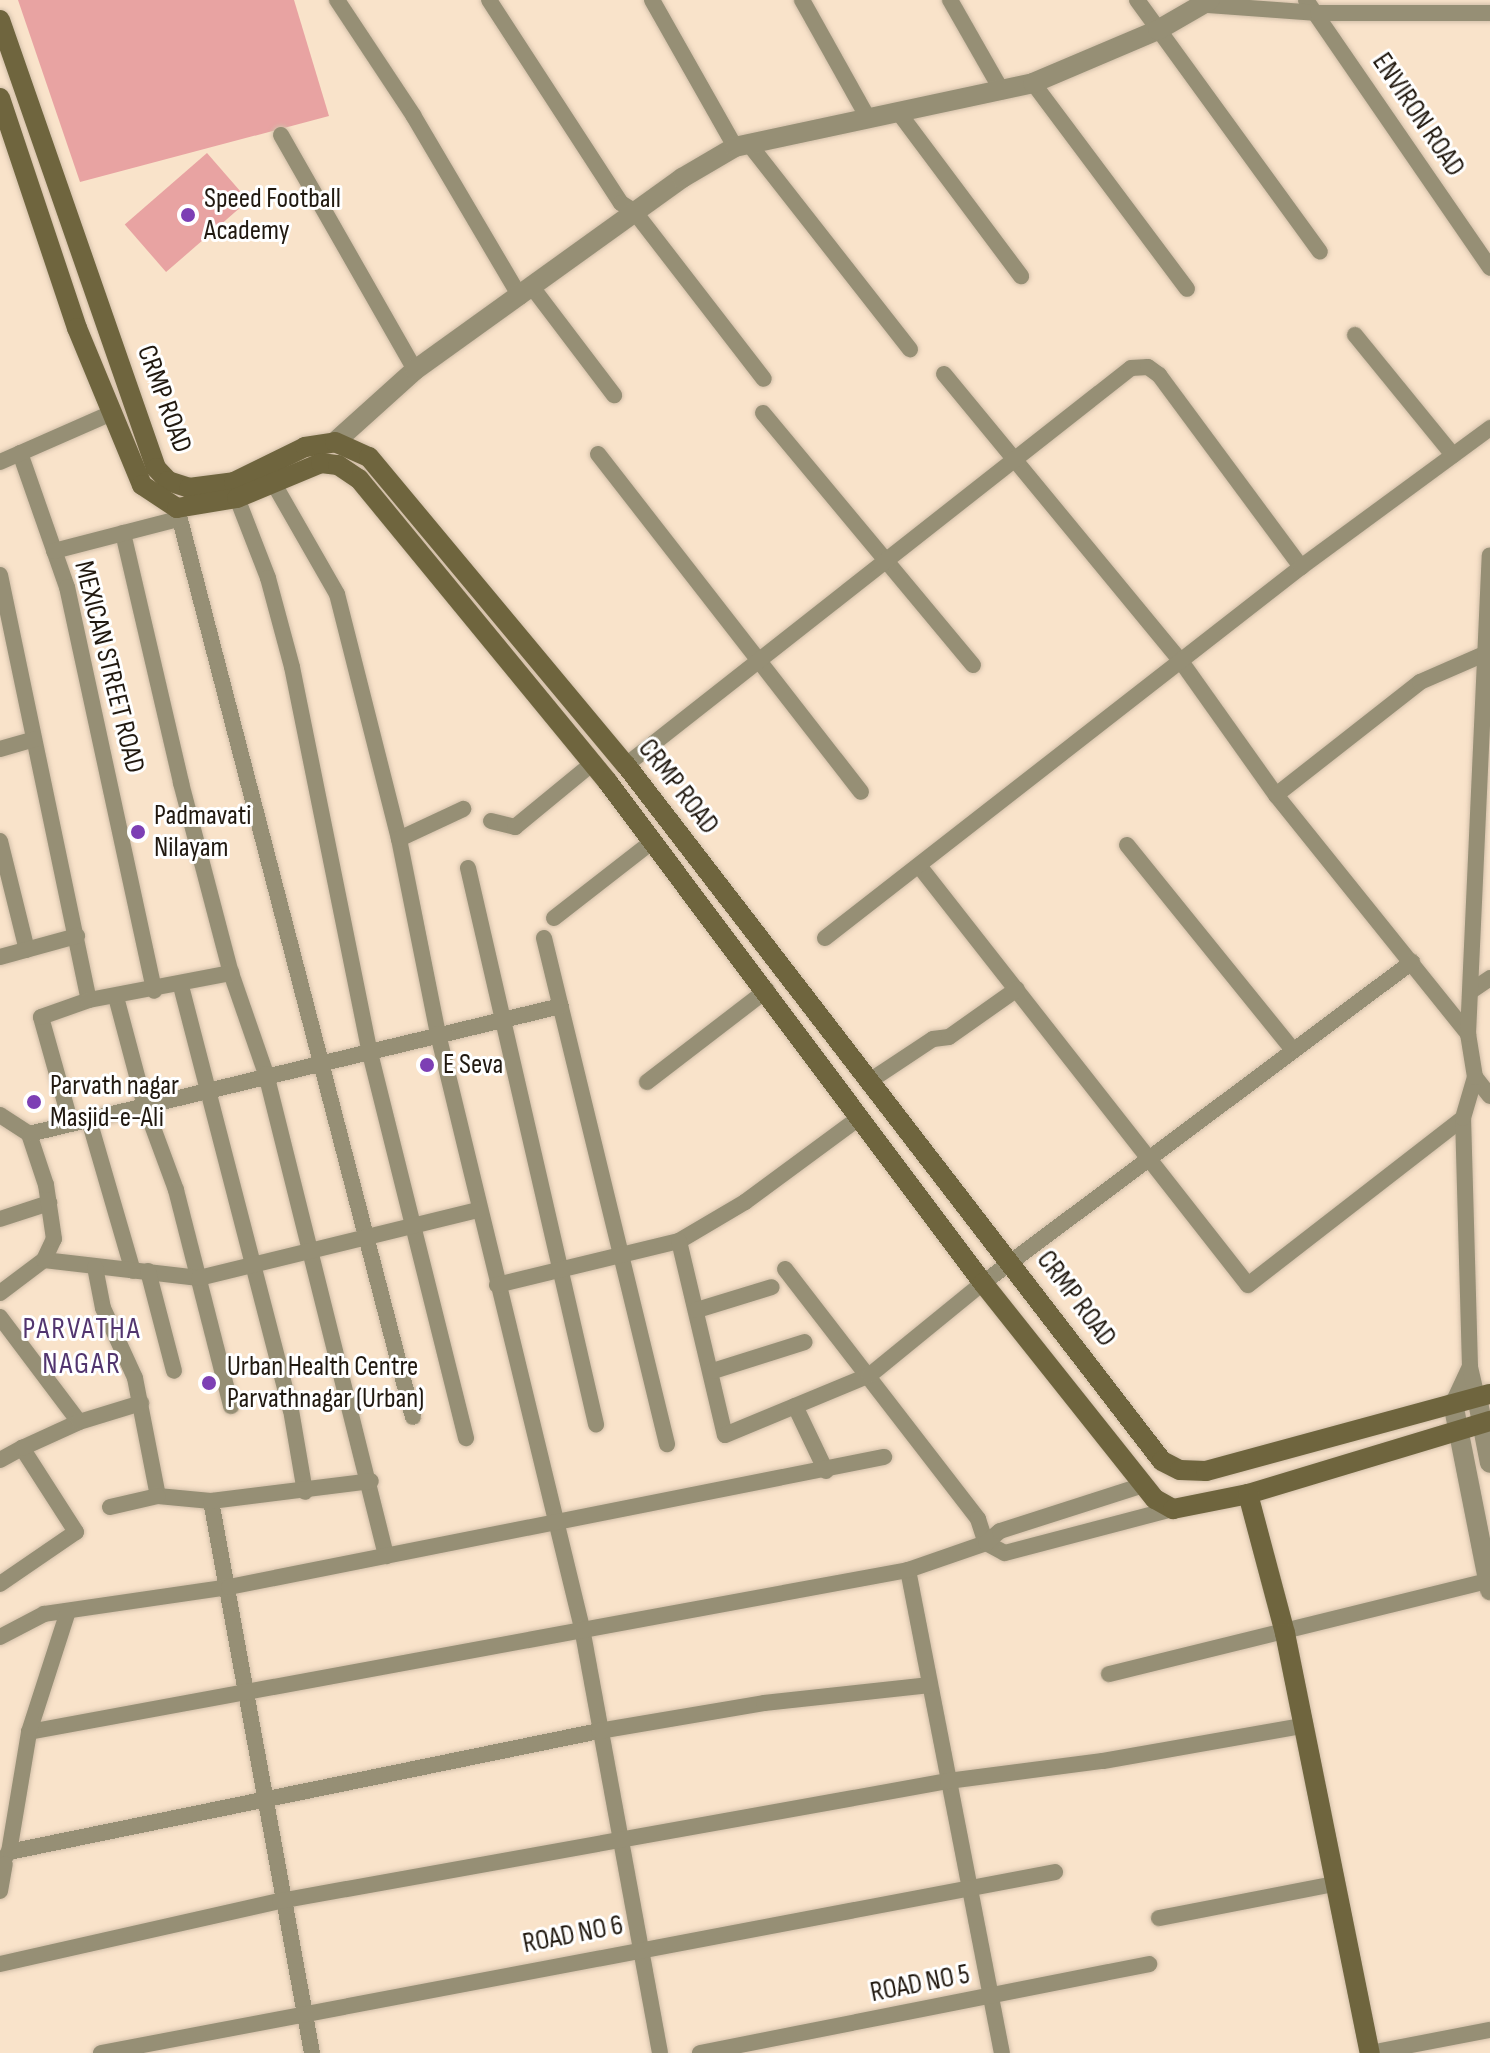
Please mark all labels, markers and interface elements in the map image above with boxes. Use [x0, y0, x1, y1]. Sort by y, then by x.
street label: ENVIRON ROAD [1365, 47, 1471, 183]
place label: Speed Football Academy [204, 182, 341, 248]
marker: Speed Football Academy [179, 206, 197, 224]
street label: CRMP ROAD [129, 341, 199, 457]
street label: MEXICAN STREET ROAD [66, 558, 152, 776]
street label: CRMP ROAD [630, 733, 726, 841]
place label: Padmavati Nilayam [154, 799, 251, 865]
marker: Padmavati Nilayam [129, 823, 147, 841]
place label: E Seva [443, 1048, 503, 1082]
marker: E Seva [418, 1056, 436, 1074]
place label: Parvath nagar Masjid-e-Ali [50, 1069, 179, 1135]
marker: Parvath nagar Masjid-e-Ali [25, 1093, 43, 1111]
street label: CRMP ROAD [1029, 1244, 1123, 1354]
district label: PARVATHA NAGAR [23, 1311, 141, 1382]
place label: Urban Health Centre Parvathnagar (Urban) [227, 1350, 424, 1416]
marker: Urban Health Centre Parvathnagar (Urban) [198, 1372, 220, 1394]
street label: ROAD NO 6 [520, 1909, 626, 1961]
street label: ROAD NO 5 [868, 1958, 972, 2010]

